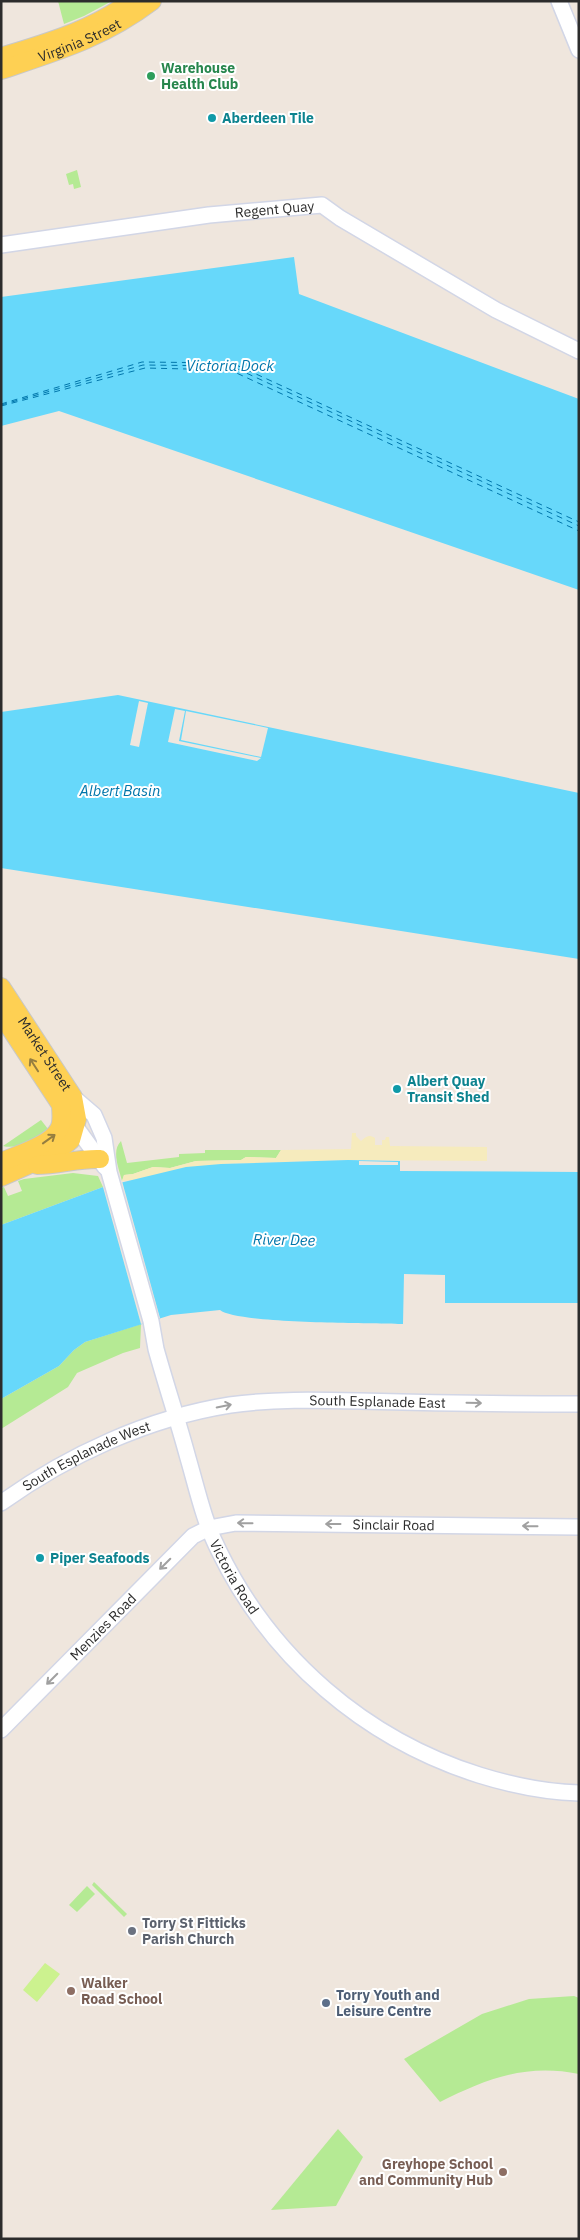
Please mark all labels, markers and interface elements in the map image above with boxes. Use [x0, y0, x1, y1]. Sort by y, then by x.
street label: Virginia Street [36, 15, 124, 66]
place label: Warehouse Health Club [161, 59, 238, 93]
marker: Warehouse Health Club [145, 70, 157, 82]
place label: Aberdeen Tile [222, 109, 314, 127]
marker: Aberdeen Tile [206, 112, 218, 124]
street label: Regent Quay [234, 197, 315, 222]
water label: Victoria Dock [186, 356, 274, 375]
water label: Albert Basin [79, 781, 161, 800]
street label: Market Street [14, 1013, 76, 1095]
one-way arrow [29, 1058, 39, 1072]
place label: Albert Quay Transit Shed [407, 1072, 490, 1106]
marker: Albert Quay Transit Shed [391, 1083, 403, 1095]
one-way arrow [42, 1134, 56, 1144]
water label: River Dee [253, 1229, 316, 1250]
street label: South Esplanade East [309, 1391, 446, 1412]
one-way arrow [465, 1398, 481, 1408]
one-way arrow [215, 1401, 231, 1411]
street label: South Esplanade West [19, 1417, 153, 1495]
street label: Sinclair Road [353, 1515, 435, 1534]
one-way arrow [237, 1519, 253, 1528]
one-way arrow [325, 1519, 341, 1529]
one-way arrow [522, 1521, 538, 1531]
street label: Victoria Road [206, 1537, 263, 1618]
place label: Piper Seafoods [50, 1549, 149, 1567]
marker: Piper Seafoods [34, 1552, 46, 1564]
one-way arrow [159, 1558, 171, 1570]
street label: Menzies Road [66, 1590, 140, 1664]
one-way arrow [46, 1673, 58, 1685]
place label: Torry St Fitticks Parish Church [142, 1914, 246, 1948]
marker: Torry St Fitticks Parish Church [126, 1925, 138, 1937]
place label: Walker Road School [81, 1974, 162, 2008]
marker: Walker Road School [65, 1985, 77, 1997]
place label: Torry Youth and Leisure Centre [336, 1986, 440, 2020]
marker: Torry Youth and Leisure Centre [320, 1997, 332, 2009]
place label: Greyhope School and Community Hub [359, 2155, 493, 2189]
marker: Greyhope School and Community Hub [497, 2166, 509, 2178]

